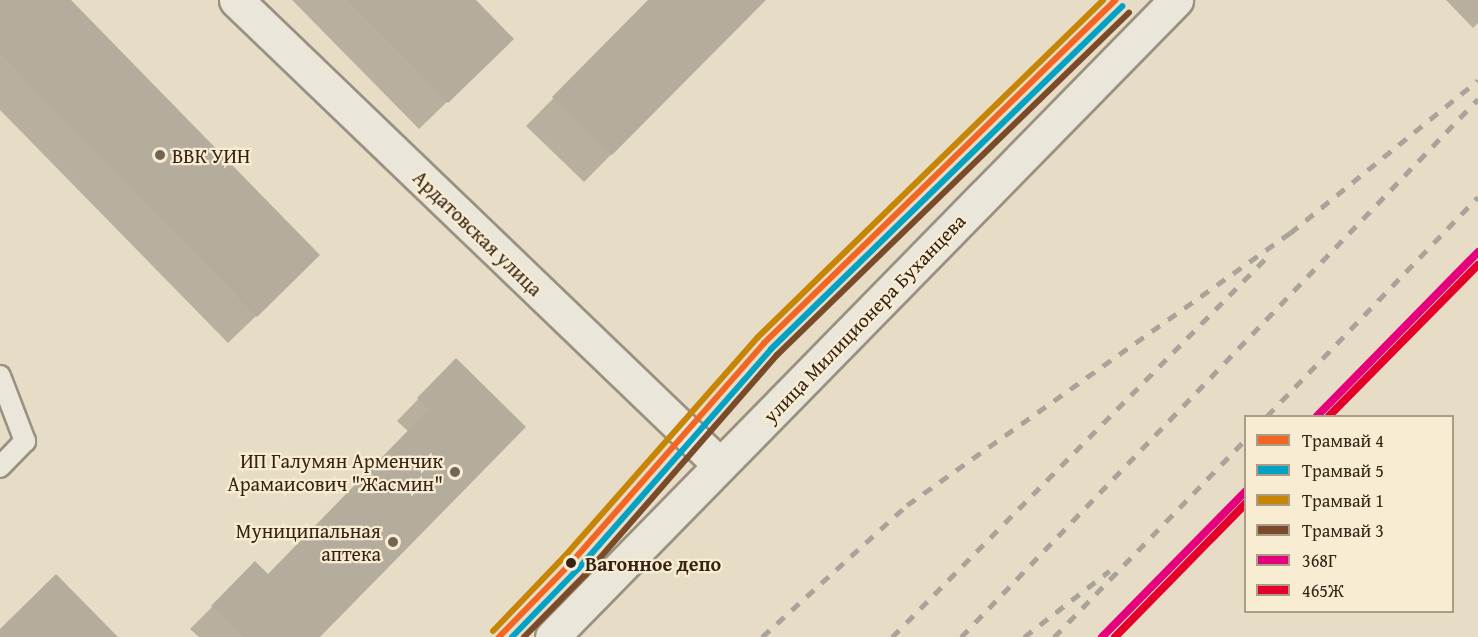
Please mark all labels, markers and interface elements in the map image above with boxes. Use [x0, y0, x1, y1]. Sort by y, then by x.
place label: ВВК УИН [172, 143, 250, 167]
marker: ВВК УИН [153, 148, 167, 162]
street label: Ардатовская улица [408, 165, 548, 301]
street label: улица Милиционера Буханцева [758, 209, 970, 427]
legend [1244, 415, 1454, 613]
text: Трамвай 4 [1302, 427, 1384, 454]
place label: ИП Галумян Арменчик Арамаисович "Жасмин" [228, 448, 443, 495]
text: Трамвай 5 [1302, 457, 1384, 484]
marker: ИП Галумян Арменчик Арамаисович "Жасмин" [448, 465, 462, 479]
text: Трамвай 1 [1302, 487, 1384, 514]
text: Трамвай 3 [1302, 517, 1384, 544]
place label: Муниципальная аптека [236, 518, 381, 565]
marker: Муниципальная аптека [386, 535, 400, 549]
text: 368Г [1302, 547, 1337, 574]
place label: Вагонное депо [585, 551, 721, 575]
marker: Вагонное депо [562, 554, 580, 572]
text: 465Ж [1302, 577, 1344, 604]

